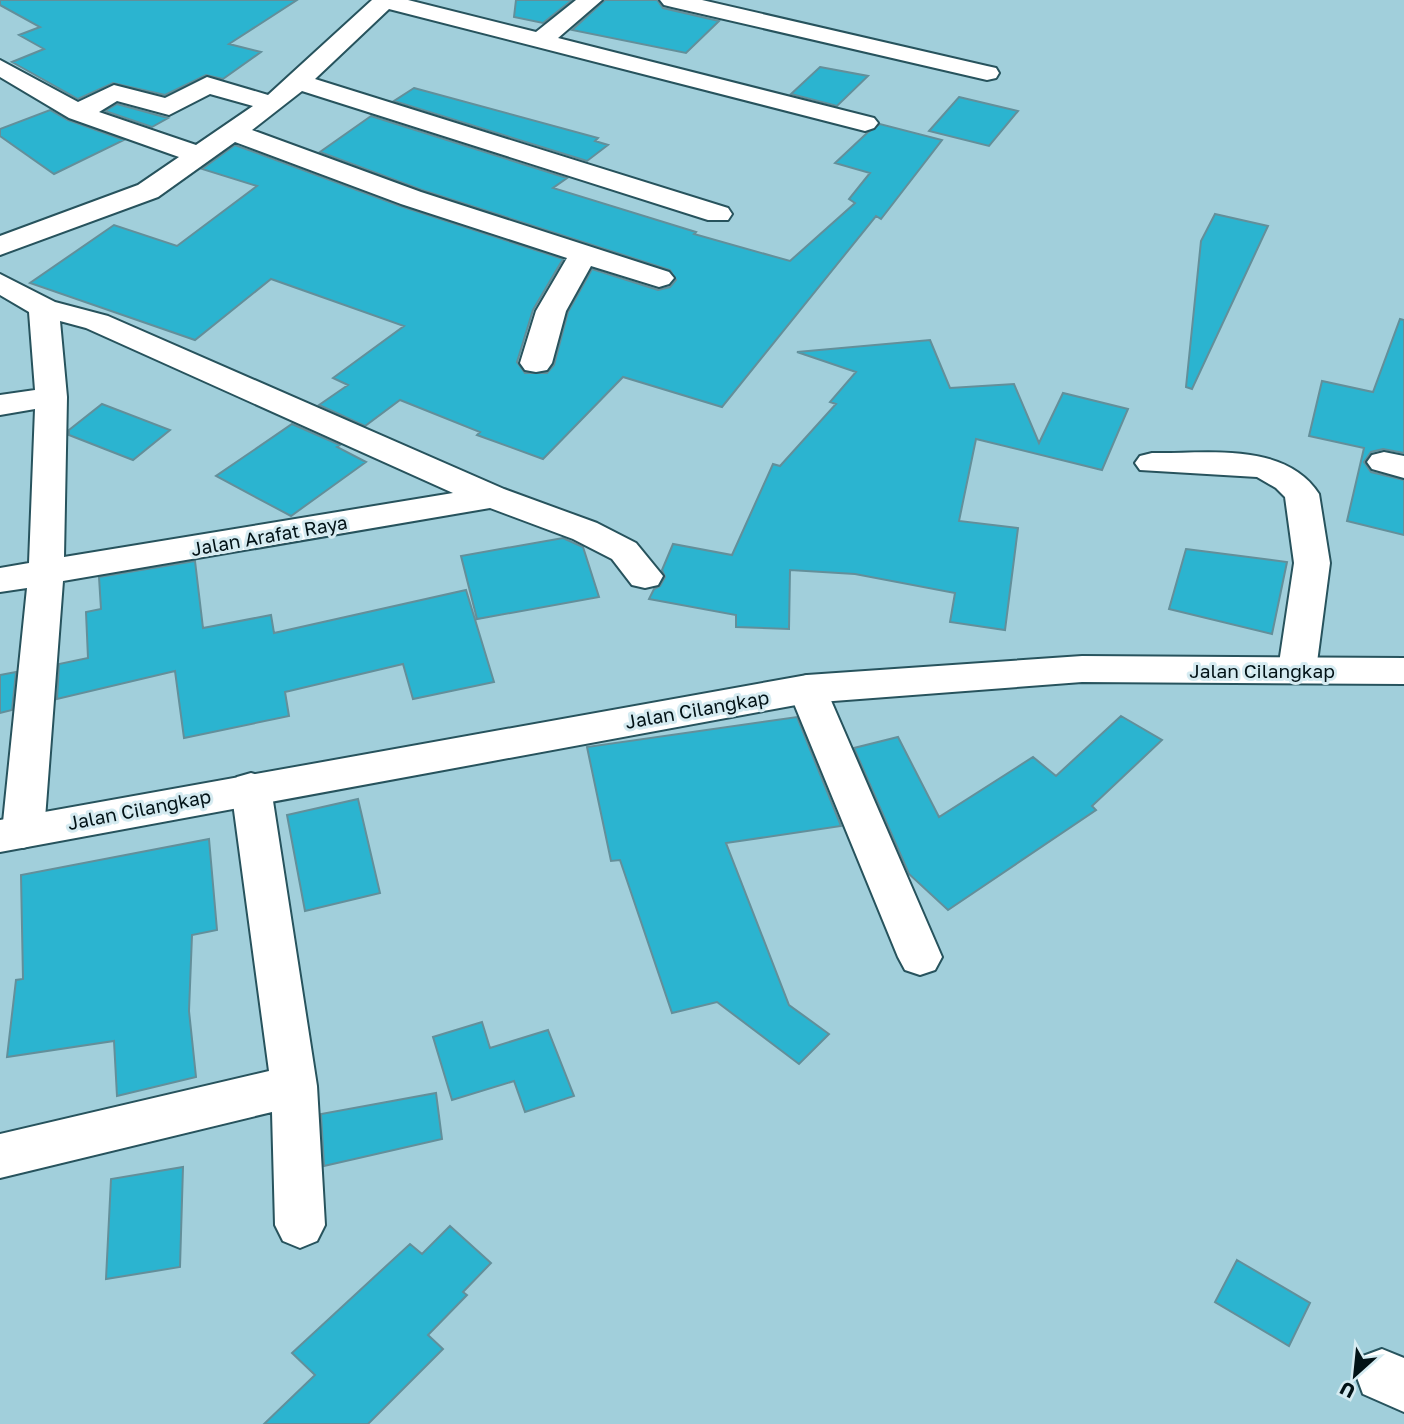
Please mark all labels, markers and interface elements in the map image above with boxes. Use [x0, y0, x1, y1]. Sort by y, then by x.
street label: Jalan Arafat Raya [189, 510, 349, 560]
street label: Jalan Cilangkap [1189, 659, 1335, 682]
street label: Jalan Cilangkap [623, 685, 771, 733]
street label: Jalan Cilangkap [65, 784, 213, 834]
north arrow [1320, 1340, 1390, 1410]
text: U [1336, 1377, 1358, 1404]

